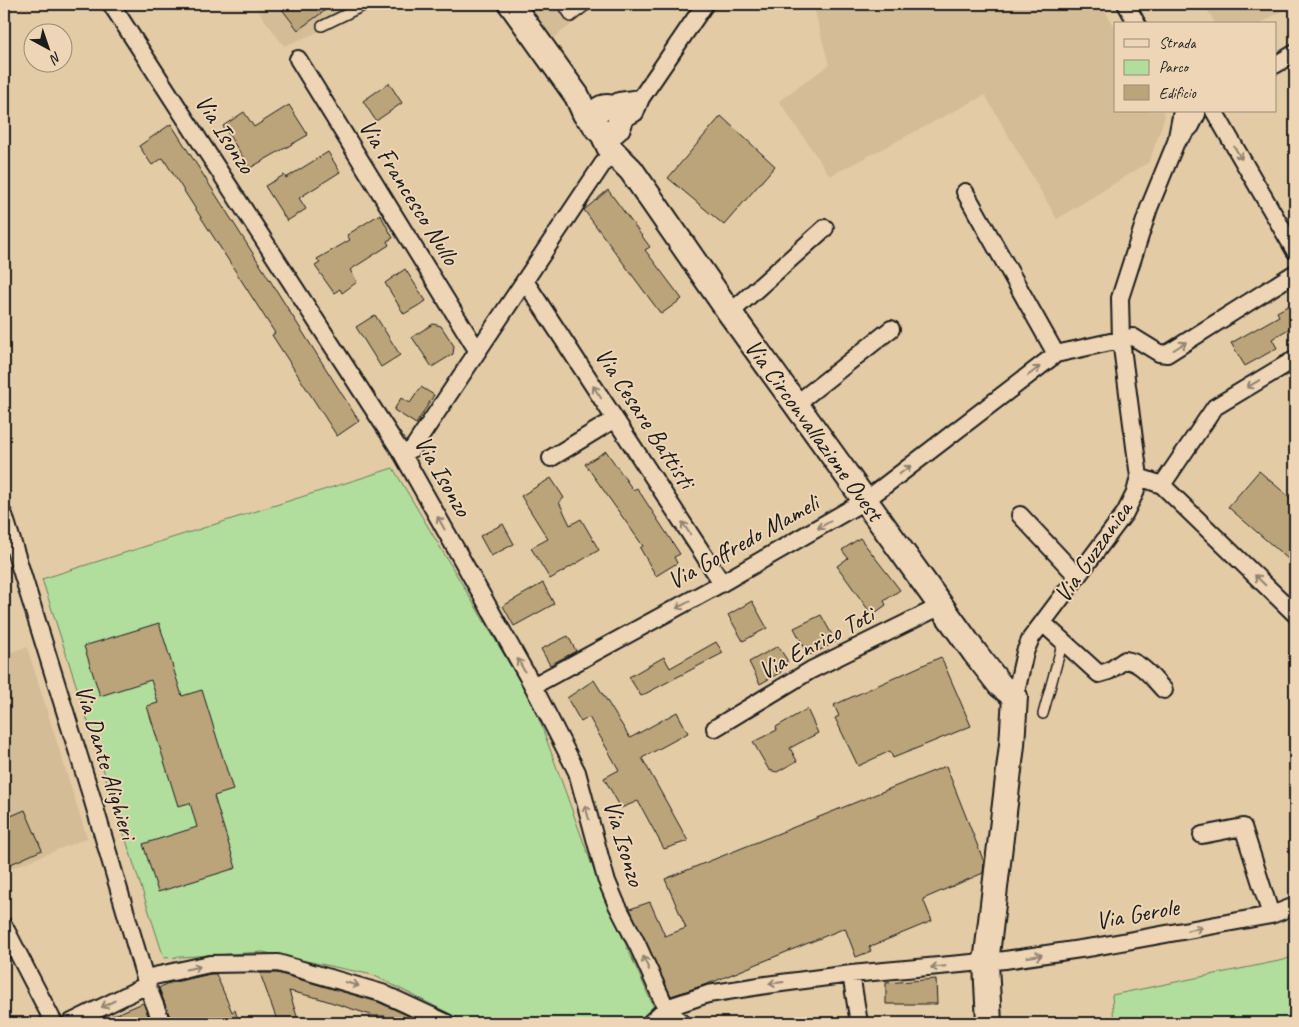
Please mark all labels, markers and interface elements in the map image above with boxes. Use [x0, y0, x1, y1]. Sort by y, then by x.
north arrow [22, 22, 72, 72]
legend [1114, 22, 1276, 112]
text: Strada [1159, 34, 1196, 53]
text: N [45, 48, 65, 68]
text: Parco [1159, 58, 1190, 77]
text: Edificio [1159, 84, 1197, 103]
street label: Via Isonzo [188, 88, 263, 181]
street label: Via Francesco Nullo [351, 113, 467, 272]
one-way arrow [1234, 146, 1244, 160]
street label: Via Circonvallazione Ovest [737, 333, 892, 529]
one-way arrow [1173, 340, 1187, 351]
street label: Via Cesare Battisti [587, 341, 704, 497]
one-way arrow [1027, 366, 1040, 377]
one-way arrow [1246, 379, 1261, 389]
one-way arrow [592, 385, 602, 399]
street label: Via Isonzo [407, 430, 479, 523]
one-way arrow [898, 465, 911, 476]
street label: Via Goffredo Mameli [662, 486, 827, 597]
street label: Via Guzzanica [1047, 493, 1141, 609]
one-way arrow [436, 517, 446, 531]
one-way arrow [818, 520, 832, 530]
one-way arrow [681, 521, 691, 535]
one-way arrow [1254, 574, 1267, 586]
street label: Via Enrico Toti [753, 598, 882, 687]
one-way arrow [676, 600, 690, 610]
one-way arrow [516, 658, 526, 672]
street label: Via Dante Alighieri [67, 681, 146, 846]
street label: Via Isonzo [596, 796, 653, 891]
one-way arrow [582, 805, 592, 821]
street label: Via Gerole [1093, 891, 1183, 937]
one-way arrow [1187, 923, 1203, 933]
one-way arrow [1026, 951, 1042, 961]
one-way arrow [640, 956, 650, 971]
one-way arrow [184, 962, 200, 972]
one-way arrow [930, 962, 946, 971]
one-way arrow [769, 978, 785, 988]
one-way arrow [344, 980, 360, 990]
one-way arrow [101, 999, 116, 1009]

